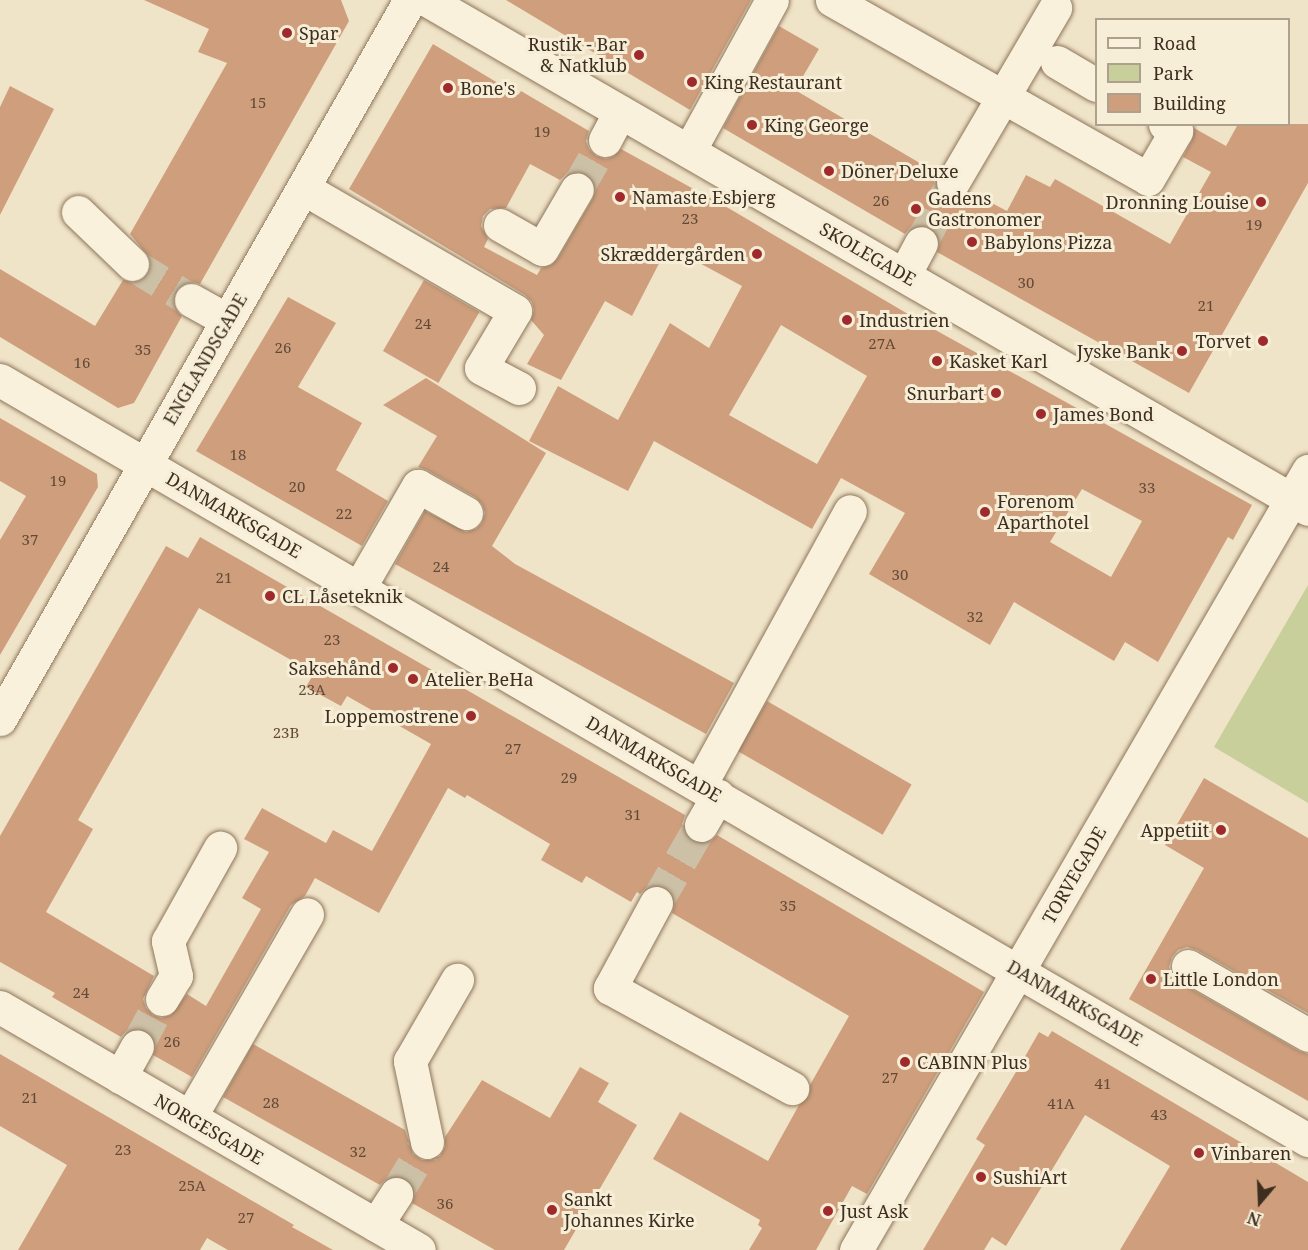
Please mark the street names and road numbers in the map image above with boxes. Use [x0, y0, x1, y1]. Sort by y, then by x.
street label: SKOLEGADE [816, 218, 920, 290]
street label: ENGLANDSGADE [159, 289, 251, 429]
street label: DANMARKSGADE [162, 467, 306, 563]
street label: DANMARKSGADE [582, 711, 726, 807]
street label: TORVEGADE [1038, 823, 1110, 927]
street label: DANMARKSGADE [1003, 955, 1147, 1051]
street label: NORGESGADE [151, 1089, 267, 1169]

